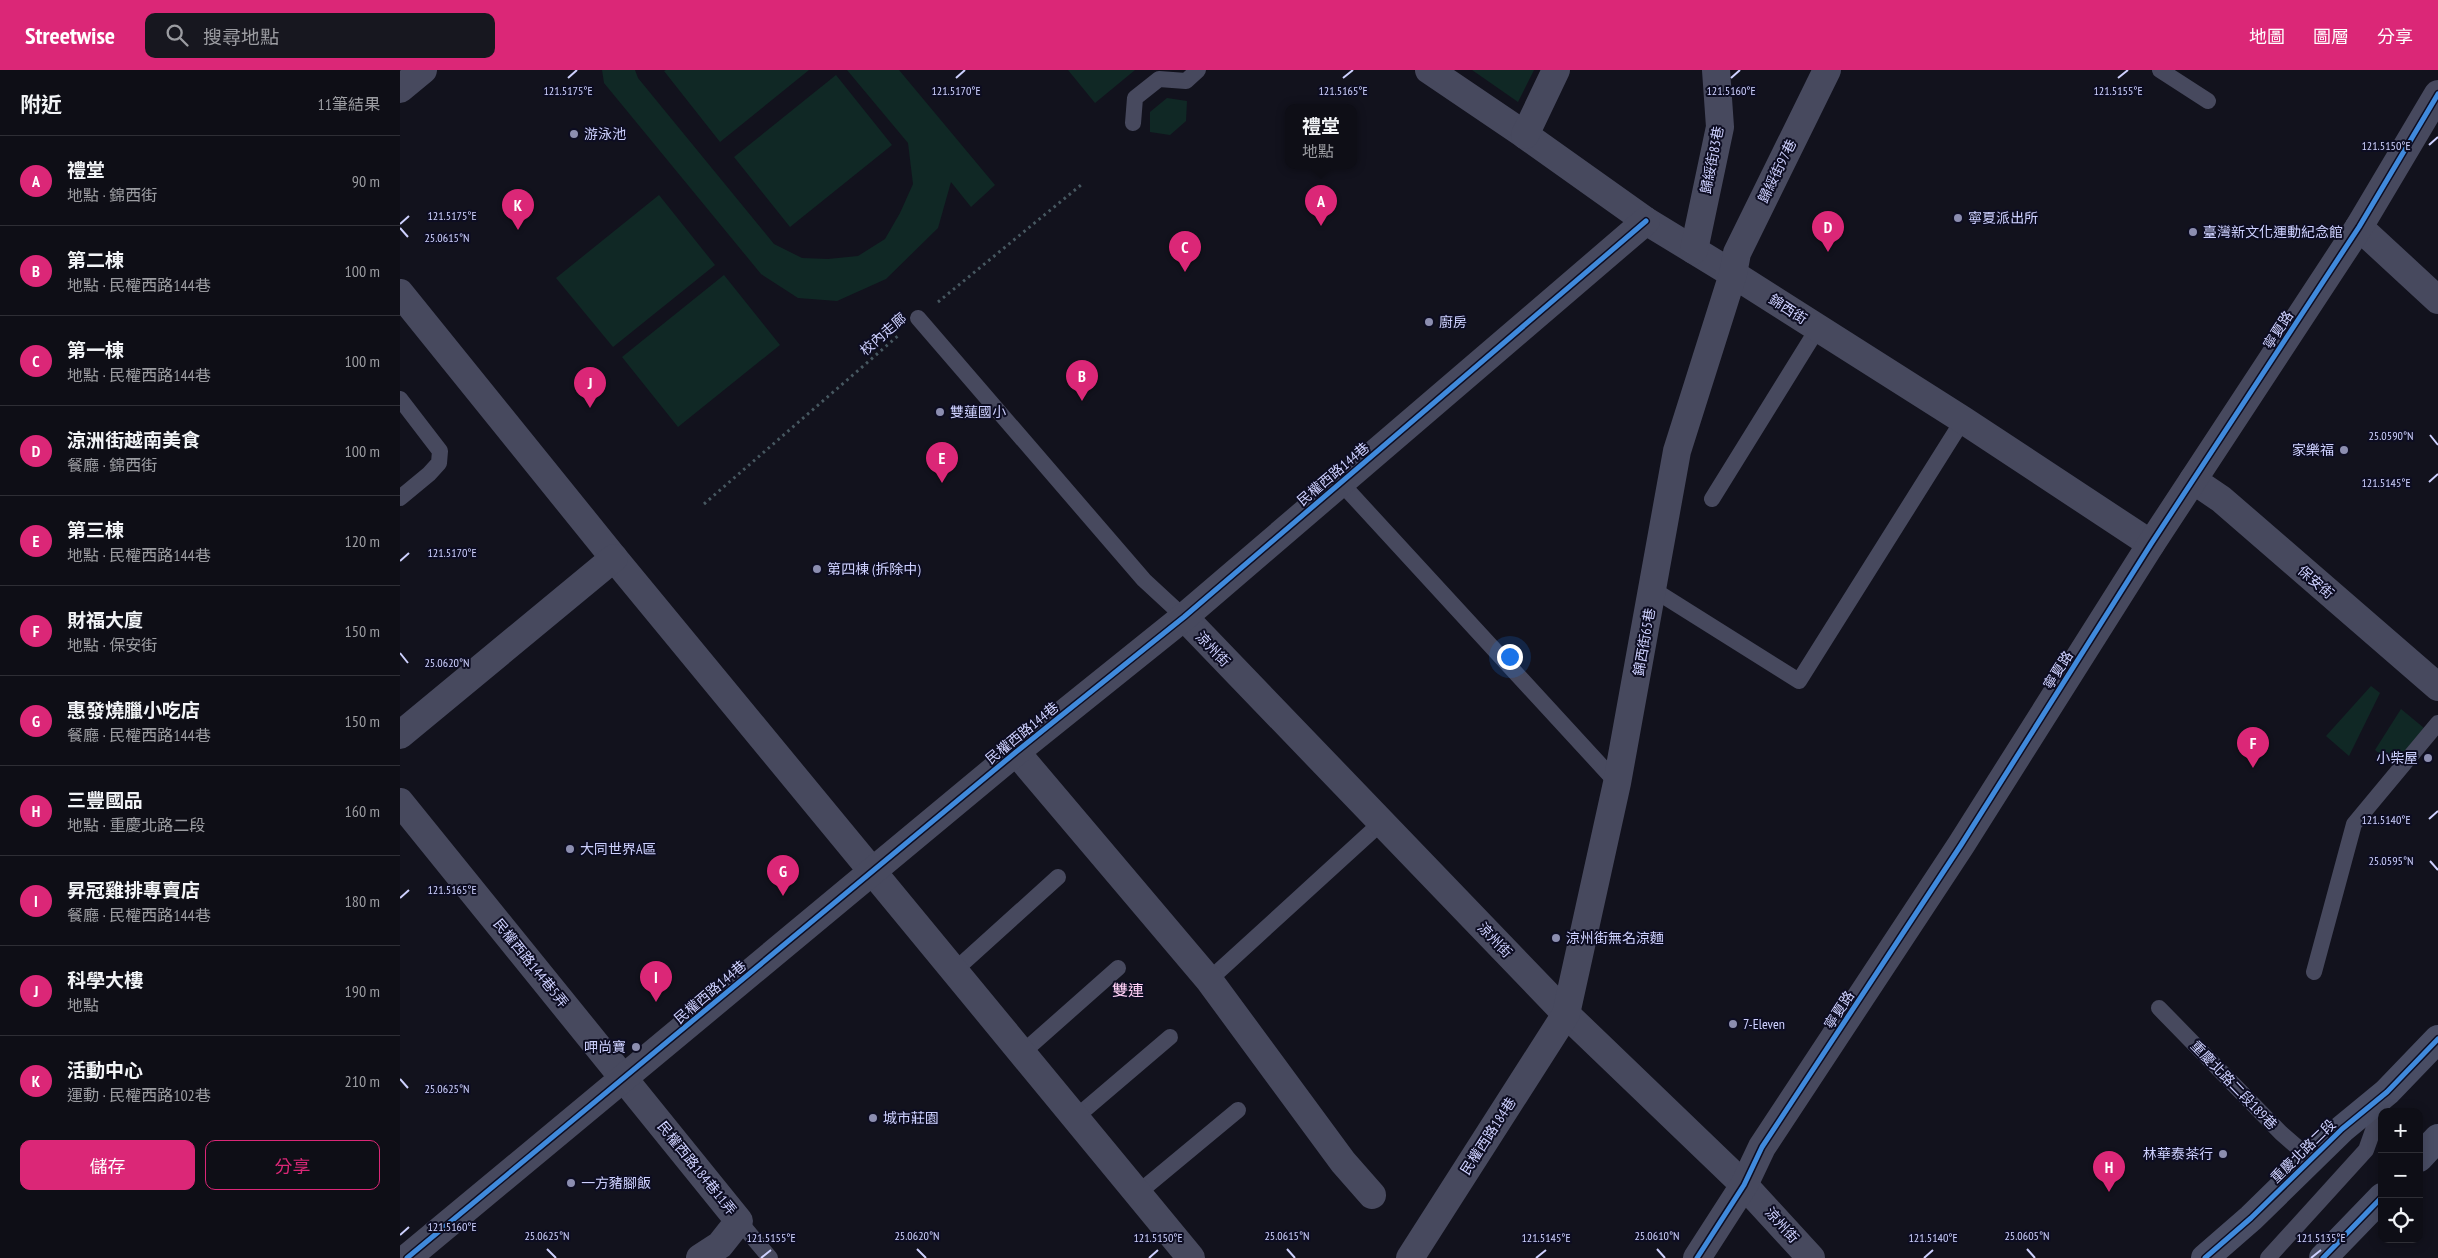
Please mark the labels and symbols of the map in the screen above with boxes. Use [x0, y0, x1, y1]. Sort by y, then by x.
text: 121.5175°E [543, 83, 593, 98]
text: 121.5170°E [931, 83, 981, 98]
text: 121.5165°E [1318, 83, 1368, 98]
text: 121.5160°E [1706, 83, 1756, 98]
text: 121.5155°E [2093, 83, 2143, 98]
place label: 游泳池 [584, 125, 626, 143]
street label: 歸綏街83巷 [1697, 125, 1727, 195]
marker: 游泳池 [568, 128, 580, 140]
street label: 歸綏街97巷 [1754, 136, 1800, 206]
text: 121.5150°E [2361, 138, 2411, 153]
pin: A [1305, 185, 1337, 226]
pin: K [502, 189, 534, 230]
text: 121.5175°E [427, 208, 477, 223]
place label: 寧夏派出所 [1968, 209, 2038, 227]
pin: D [1812, 211, 1844, 252]
marker: 寧夏派出所 [1952, 212, 1964, 224]
place label: 臺灣新文化運動紀念館 [2203, 223, 2343, 241]
marker: 臺灣新文化運動紀念館 [2187, 226, 2199, 238]
text: 25.0615°N [424, 230, 470, 245]
pin: C [1169, 231, 1201, 272]
street label: 錦西街 [1765, 290, 1811, 328]
street label: 寧夏路 [2259, 307, 2297, 353]
street label: 校內走廊 [856, 309, 910, 359]
place label: 廚房 [1439, 313, 1467, 331]
marker: 廚房 [1423, 316, 1435, 328]
pin: B [1066, 360, 1098, 401]
pin: J [574, 367, 606, 408]
place label: 雙蓮國小 [950, 403, 1006, 421]
marker: 雙蓮國小 [934, 406, 946, 418]
text: 25.0590°N [2368, 428, 2414, 443]
street label: 民權西路144巷 [1293, 439, 1373, 509]
place label: 家樂福 [2292, 441, 2334, 459]
pin: E [926, 442, 958, 483]
marker: 家樂福 [2338, 444, 2350, 456]
text: 121.5145°E [2361, 475, 2411, 490]
text: 121.5170°E [427, 545, 477, 560]
place label: 第四棟 (拆除中) [827, 560, 921, 578]
street label: 保安街 [2294, 561, 2338, 603]
marker: 第四棟 (拆除中) [811, 563, 823, 575]
street label: 錦西街65巷 [1629, 607, 1659, 677]
street label: 涼州街 [1192, 628, 1234, 670]
your location [1497, 644, 1523, 670]
street label: 寧夏路 [2039, 647, 2077, 693]
text: 25.0620°N [424, 655, 470, 670]
street label: 民權西路144巷 [982, 698, 1062, 768]
pin: F [2237, 727, 2269, 768]
place label: 小柴屋 [2376, 749, 2418, 767]
marker: 小柴屋 [2422, 752, 2434, 764]
text: 121.5140°E [2361, 812, 2411, 827]
place label: 大同世界A區 [580, 840, 657, 858]
marker: 大同世界A區 [564, 843, 576, 855]
text: 25.0595°N [2368, 853, 2414, 868]
pin: G [767, 855, 799, 896]
text: 121.5165°E [427, 882, 477, 897]
street label: 民權西路144巷5弄 [490, 915, 572, 1011]
street label: 涼州街 [1474, 919, 1516, 961]
place label: 涼州街無名涼麵 [1566, 929, 1664, 947]
marker: 涼州街無名涼麵 [1550, 932, 1562, 944]
street label: 民權西路144巷 [670, 957, 750, 1027]
pin: I [640, 961, 672, 1002]
district label: 雙連 [1112, 980, 1144, 1000]
street label: 寧夏路 [1820, 987, 1858, 1033]
place label: 7-Eleven [1743, 1015, 1785, 1033]
marker: 7-Eleven [1727, 1018, 1739, 1030]
street label: 重慶北路二段189巷 [2187, 1037, 2281, 1133]
place label: 呷尚寶 [584, 1038, 626, 1056]
marker: 呷尚寶 [630, 1041, 642, 1053]
text: 25.0625°N [424, 1081, 470, 1096]
street label: 民權西路184巷 [1456, 1094, 1520, 1178]
place label: 城市莊園 [883, 1109, 939, 1127]
marker: 城市莊園 [867, 1112, 879, 1124]
street label: 重慶北路二段 [2267, 1115, 2339, 1187]
street label: 民權西路184巷11弄 [654, 1117, 740, 1219]
place label: 林華泰茶行 [2143, 1145, 2213, 1163]
marker: 林華泰茶行 [2217, 1148, 2229, 1160]
pin: H [2093, 1151, 2125, 1192]
place label: 一方豬腳飯 [581, 1174, 651, 1192]
marker: 一方豬腳飯 [565, 1177, 577, 1189]
street label: 涼州街 [1761, 1203, 1803, 1247]
text: 121.5160°E [427, 1219, 477, 1234]
text: 25.0625°N [524, 1228, 570, 1243]
text: 25.0620°N [894, 1228, 940, 1243]
text: 25.0615°N [1264, 1228, 1310, 1243]
text: 25.0610°N [1634, 1228, 1680, 1243]
text: 25.0605°N [2004, 1228, 2050, 1243]
text: 121.5155°E [746, 1230, 796, 1245]
text: 121.5150°E [1133, 1230, 1183, 1245]
text: 121.5145°E [1521, 1230, 1571, 1245]
text: 121.5140°E [1908, 1230, 1958, 1245]
text: 121.5135°E [2296, 1230, 2346, 1245]

